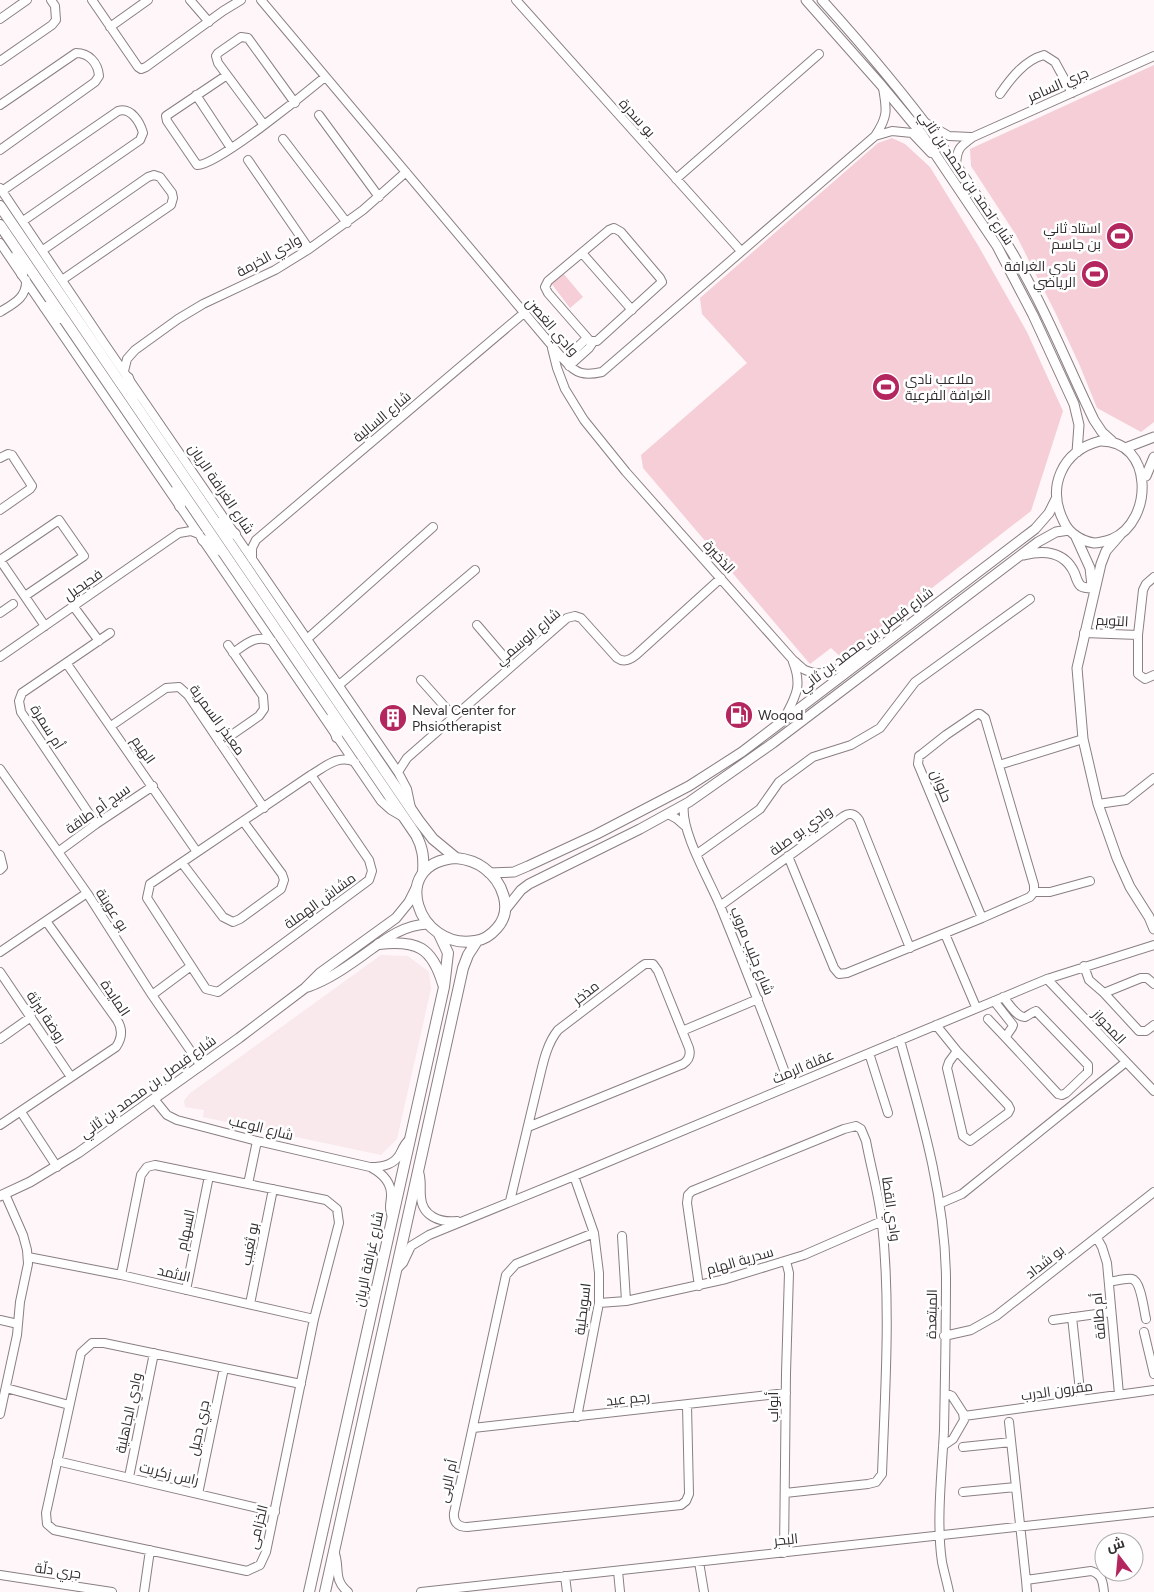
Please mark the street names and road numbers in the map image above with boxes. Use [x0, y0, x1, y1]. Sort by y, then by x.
street label: جري السامر [1024, 64, 1092, 109]
street label: بو سدرة [615, 95, 659, 141]
street label: شارع احمد بن محمد بن ثاني [912, 108, 1017, 250]
street label: وادي الخرمة [234, 231, 306, 283]
street label: وادي الغصن [520, 294, 582, 362]
street label: شارع السالية [350, 388, 414, 446]
street label: شارع الغرافة الريان [185, 441, 257, 537]
street label: الذخيرة [700, 537, 738, 577]
street label: فحيحيل [60, 566, 106, 604]
street label: شارع فيصل بن محمد بن ثاني [795, 584, 938, 699]
street label: شارع الوسمي [492, 605, 566, 671]
street label: التويم [1095, 612, 1129, 631]
street label: معيذر السمرية [186, 681, 248, 759]
street label: أم سمرة [26, 701, 68, 753]
street label: الهيم [127, 733, 159, 768]
street label: حلوان [927, 767, 955, 805]
street label: سيج أم طاقة [62, 780, 134, 838]
street label: وادي بو صلة [766, 803, 837, 862]
street label: مشاش الهملة [281, 869, 359, 933]
street label: بو عوينة [92, 885, 132, 935]
street label: شارع جليب مروب [727, 904, 777, 998]
street label: المايدة [97, 976, 133, 1020]
street label: مذخر [569, 978, 602, 1009]
street label: روضة لبرثة [23, 988, 69, 1046]
street label: المحواز [1088, 1005, 1129, 1048]
street label: شارع فيصل بن محمد بن ثاني [77, 1032, 221, 1145]
street label: عقلة الرمث [770, 1046, 836, 1088]
street label: شارع الوعب [227, 1112, 295, 1144]
street label: وادي القطا [875, 1175, 904, 1243]
street label: السهام [173, 1208, 200, 1252]
street label: شارع غرافة الريان [351, 1210, 387, 1308]
street label: بو ثغيب [238, 1221, 262, 1267]
street label: بو شداد [1022, 1241, 1068, 1283]
street label: سدرية الهام [705, 1243, 776, 1280]
street label: الاثمد [156, 1262, 192, 1286]
street label: اسويحلية [571, 1282, 595, 1336]
street label: المبتعدة [923, 1289, 941, 1339]
street label: أم طاقة [1087, 1291, 1111, 1340]
street label: وادي الجاهلية [112, 1371, 149, 1455]
street label: مقرون الدرب [1020, 1378, 1094, 1404]
street label: رجم عيد [605, 1388, 651, 1411]
street label: أبواب [764, 1392, 782, 1422]
street label: جري دحيل [185, 1399, 216, 1458]
street label: أم الربى [434, 1457, 462, 1505]
street label: راس زكريت [137, 1459, 201, 1489]
street label: الخزامى [244, 1503, 272, 1551]
street label: البحر [772, 1530, 799, 1550]
street label: جري دلّة [33, 1558, 82, 1586]

